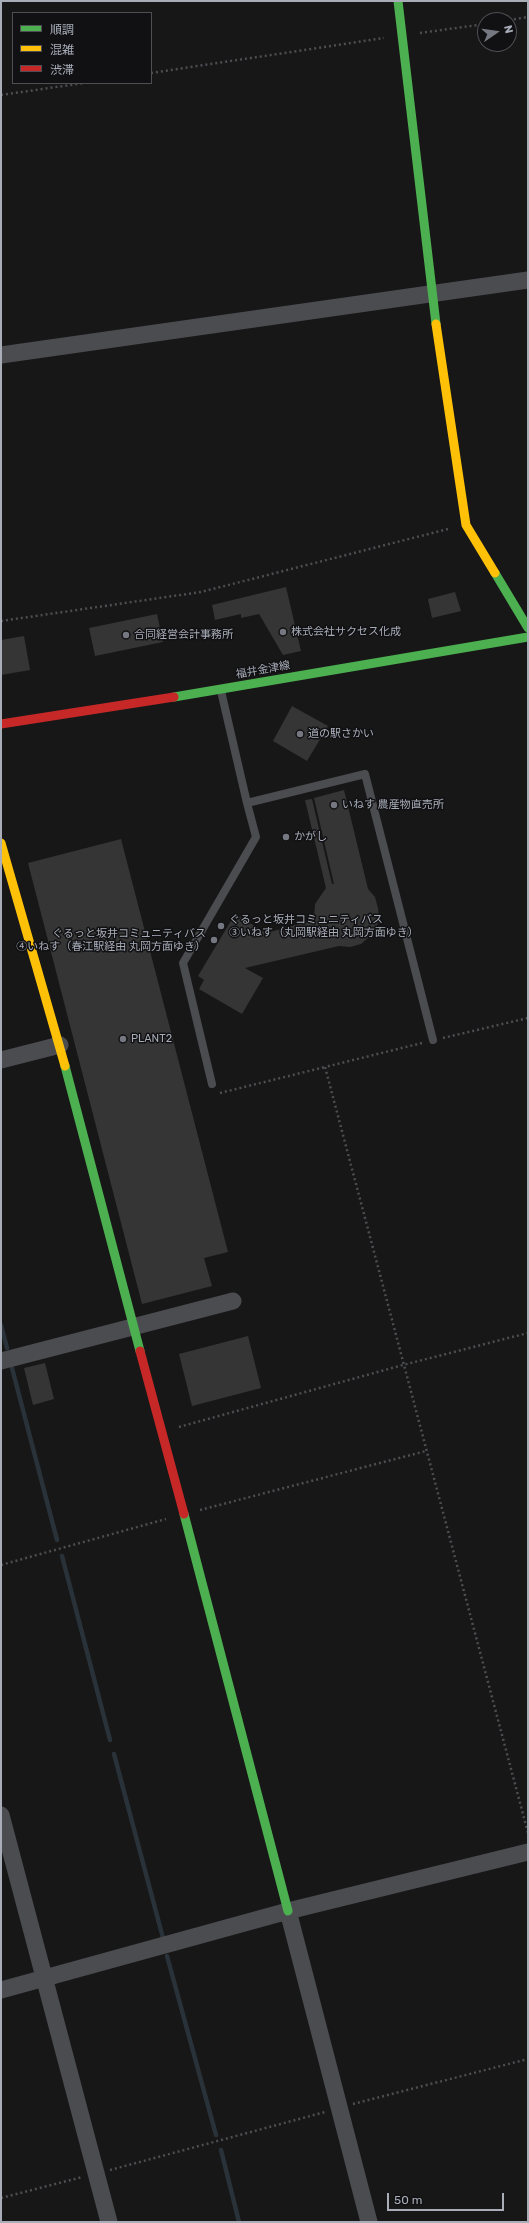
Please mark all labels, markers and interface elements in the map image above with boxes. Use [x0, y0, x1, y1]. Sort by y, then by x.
legend [12, 12, 152, 84]
north arrow [477, 12, 517, 52]
text: 順調 [50, 23, 74, 37]
text: N [501, 24, 515, 35]
text: 混雑 [50, 43, 74, 57]
text: 渋滞 [50, 63, 74, 77]
place label: 株式会社サクセス化成 [291, 625, 401, 639]
marker: 株式会社サクセス化成 [278, 627, 288, 637]
place label: 合同経営会計事務所 [134, 628, 233, 642]
marker: 合同経営会計事務所 [121, 630, 131, 640]
street label: 福井金津線 [235, 659, 291, 681]
place label: 道の駅さかい [308, 727, 374, 741]
marker: 道の駅さかい [295, 729, 305, 739]
place label: いねす 農産物直売所 [342, 798, 444, 812]
marker: いねす 農産物直売所 [329, 800, 339, 810]
place label: かがし [294, 830, 327, 844]
marker: かがし [281, 832, 291, 842]
place label: ぐるっと坂井コミュニティバス ③いねす（丸岡駅経由 丸岡方面ゆき） [229, 913, 419, 939]
marker: ぐるっと坂井コミュニティバス ③いねす（丸岡駅経由 丸岡方面ゆき） [216, 921, 226, 931]
place label: ぐるっと坂井コミュニティバス ④いねす（春江駅経由 丸岡方面ゆき） [16, 927, 206, 953]
marker: ぐるっと坂井コミュニティバス ④いねす（春江駅経由 丸岡方面ゆき） [209, 935, 219, 945]
place label: PLANT2 [131, 1032, 172, 1046]
marker: PLANT2 [118, 1034, 128, 1044]
scale bar [389, 2185, 506, 2211]
text: 50 m [394, 2193, 422, 2207]

